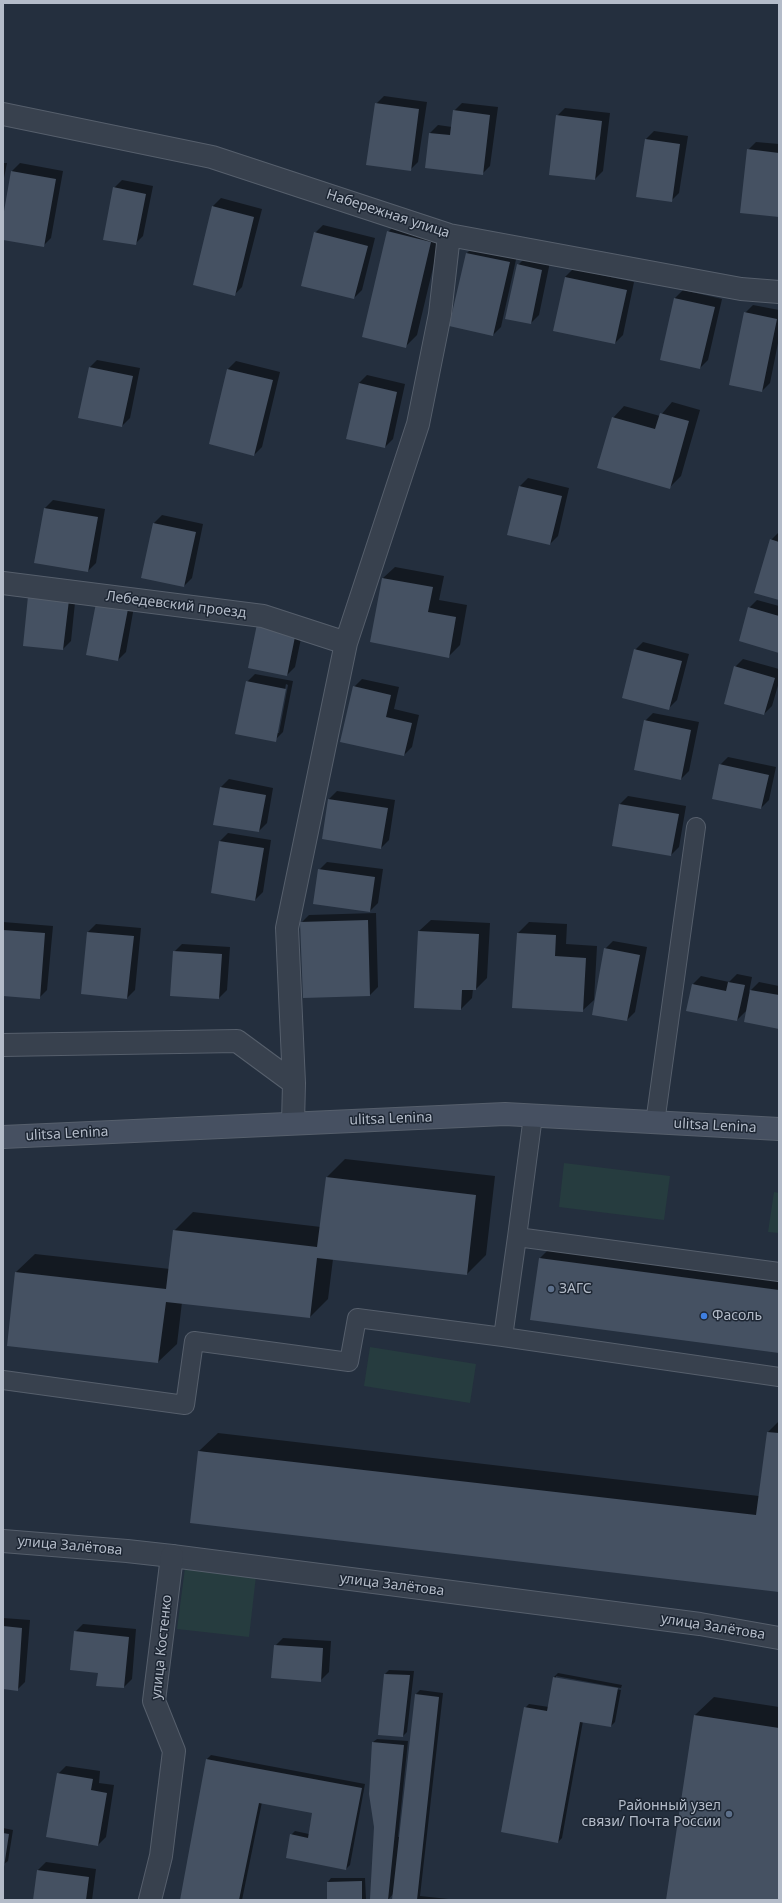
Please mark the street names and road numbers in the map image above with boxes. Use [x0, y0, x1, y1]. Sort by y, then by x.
street label: Набережная улица [324, 186, 452, 242]
street label: Лебедевский проезд [105, 588, 247, 622]
street label: ulitsa Lenina [349, 1109, 433, 1129]
street label: ulitsa Lenina [673, 1115, 757, 1137]
street label: ulitsa Lenina [25, 1123, 109, 1145]
street label: улица Залётова [17, 1533, 123, 1559]
street label: улица Залётова [339, 1570, 445, 1600]
street label: улица Костенко [148, 1594, 176, 1700]
street label: улица Залётова [660, 1610, 766, 1644]

